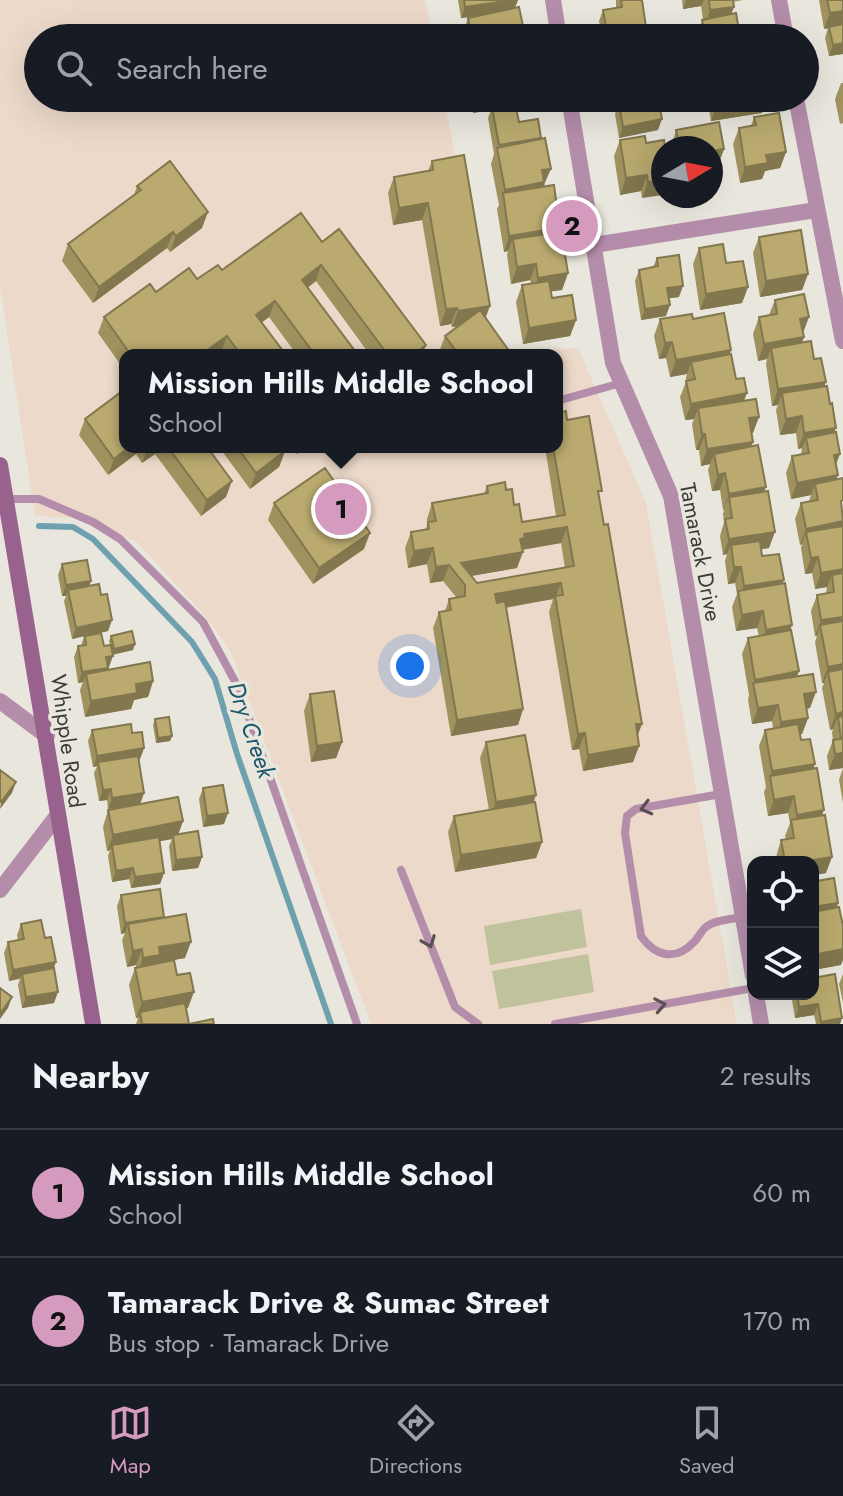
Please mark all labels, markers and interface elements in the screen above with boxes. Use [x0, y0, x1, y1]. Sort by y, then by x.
search box [24, 24, 819, 112]
icon: search [52, 46, 96, 90]
text: Search here [116, 47, 268, 90]
north arrow [651, 136, 723, 208]
pin: 2 [546, 196, 598, 256]
popup [119, 349, 563, 453]
text: Mission Hills Middle School [148, 361, 534, 404]
text: School [148, 404, 223, 442]
pin: 1 [315, 479, 367, 539]
street label: Tamarack Drive [672, 480, 730, 624]
your location [390, 646, 430, 686]
street label: Whipple Road [43, 672, 93, 810]
water label: Dry Creek [219, 677, 285, 784]
one-way arrow [639, 799, 653, 816]
map controls [747, 856, 819, 1000]
button: locate [747, 856, 819, 928]
button: layers [747, 928, 819, 1000]
one-way arrow [419, 934, 436, 948]
one-way arrow [653, 998, 666, 1015]
text: Nearby [32, 1052, 149, 1101]
text: 2 results [720, 1057, 811, 1095]
text: Mission Hills Middle School [108, 1153, 494, 1196]
text: 1 [51, 1174, 65, 1212]
text: 60 m [752, 1174, 811, 1212]
text: School [108, 1196, 183, 1234]
text: Tamarack Drive & Sumac Street [108, 1281, 549, 1324]
text: 2 [49, 1302, 67, 1340]
text: 170 m [742, 1302, 811, 1340]
text: Bus stop · Tamarack Drive [108, 1324, 389, 1362]
tab: Map [108, 1401, 152, 1481]
tab: Directions [369, 1401, 462, 1481]
tab: Saved [679, 1401, 735, 1481]

